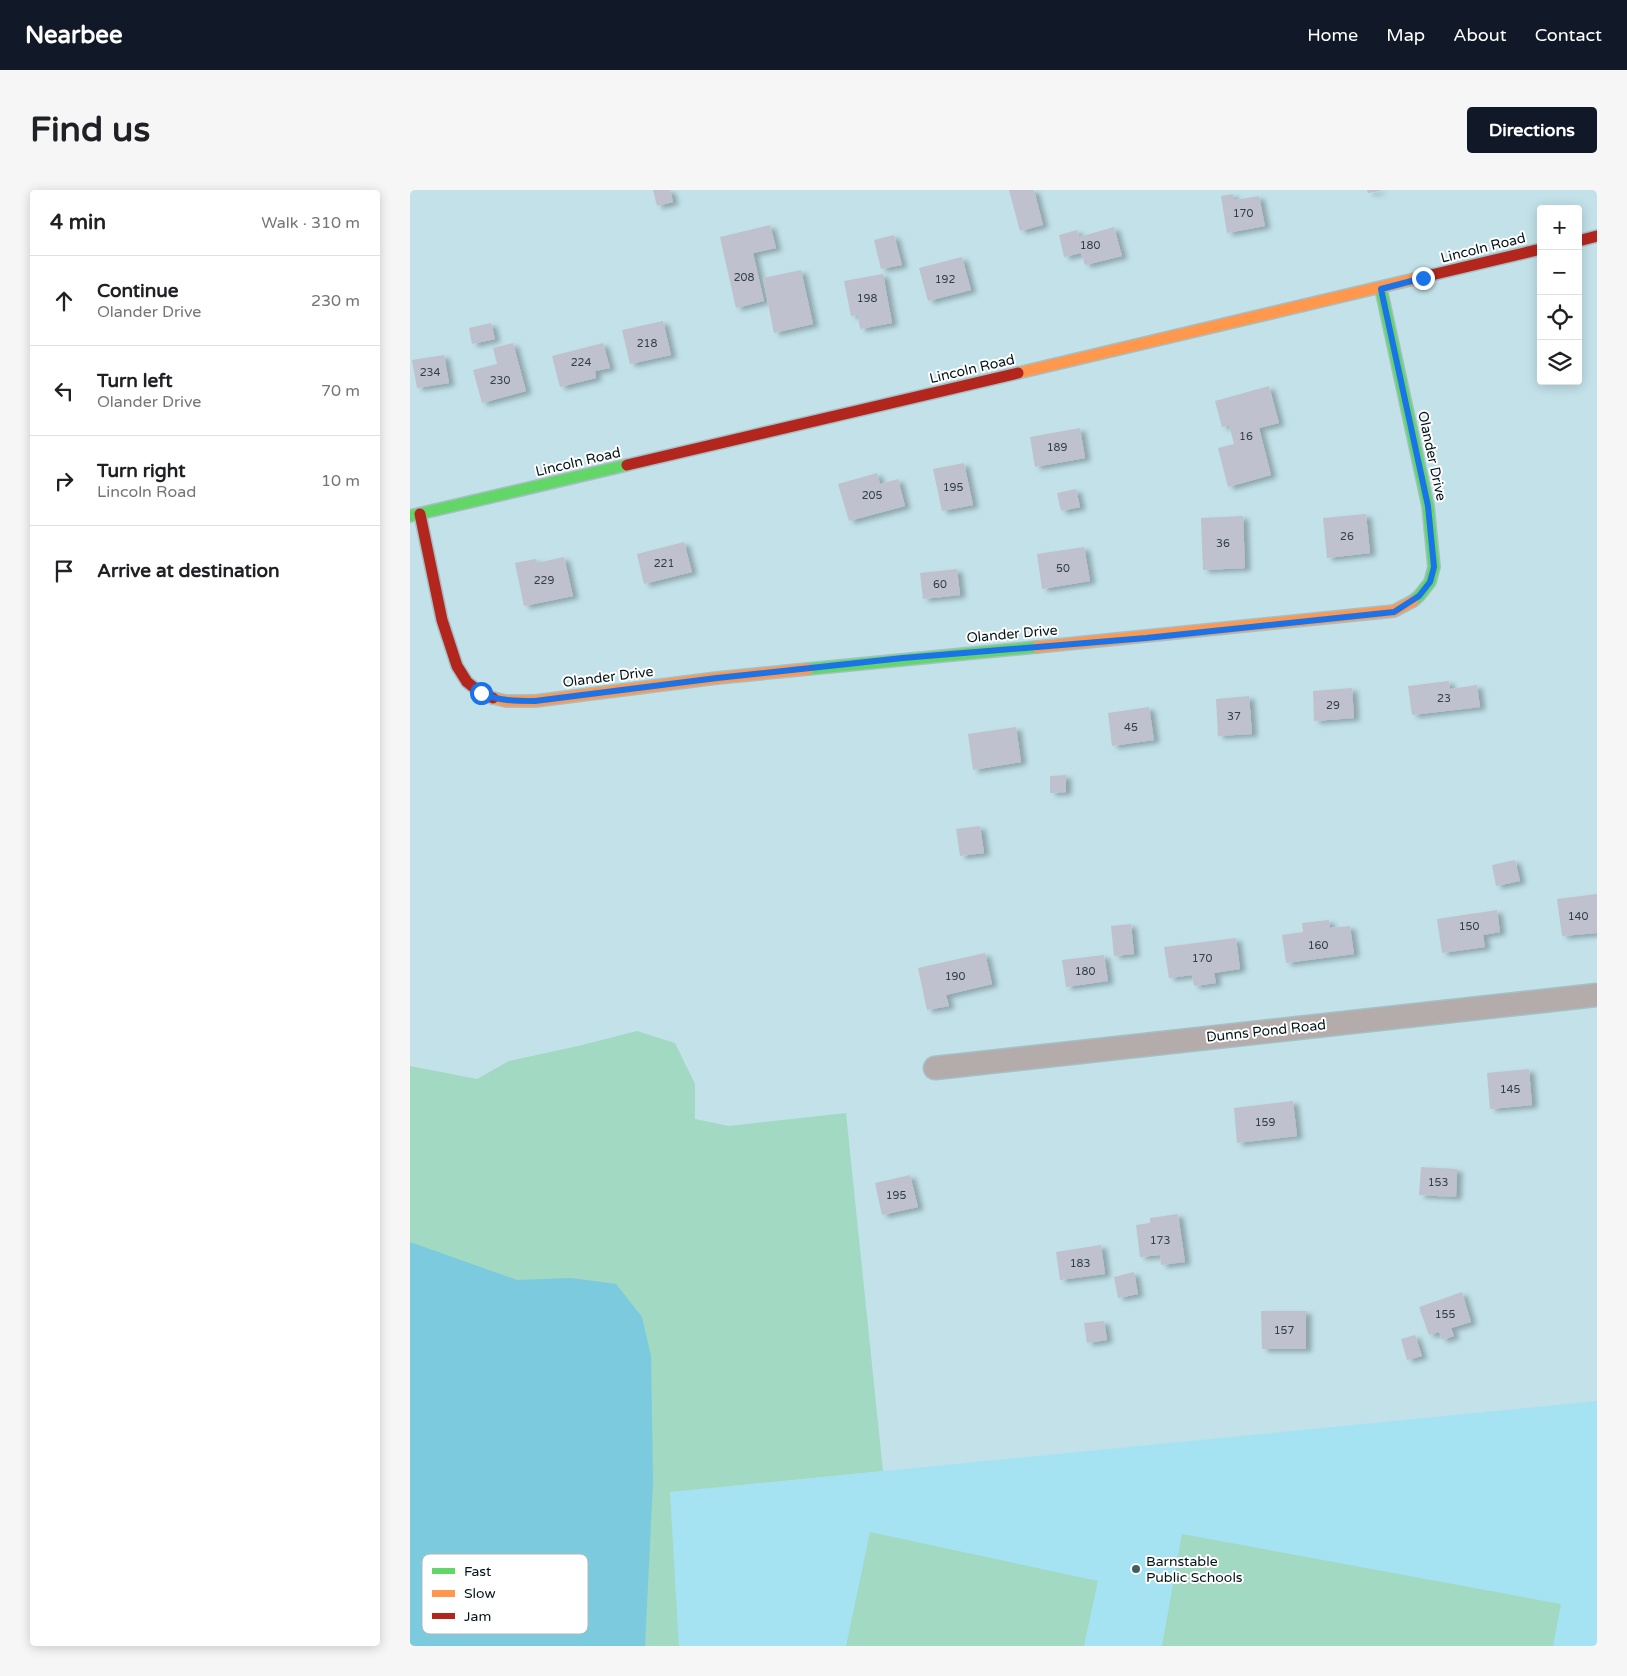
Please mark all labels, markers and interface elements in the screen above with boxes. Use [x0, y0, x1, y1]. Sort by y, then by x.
text: Nearbee [25, 21, 123, 50]
text: Home [1307, 24, 1358, 46]
text: Map [1386, 24, 1425, 46]
text: About [1453, 24, 1507, 46]
text: Contact [1535, 24, 1602, 46]
button: Directions [1467, 107, 1597, 153]
text: Find us [30, 109, 150, 151]
map controls [1537, 205, 1582, 385]
button: + [1537, 205, 1582, 250]
house number: 170 [1233, 207, 1253, 220]
text: 4 min [50, 210, 106, 235]
text: Walk · 310 m [261, 213, 360, 233]
street label: Lincoln Road [1439, 229, 1527, 267]
house number: 180 [1080, 239, 1100, 252]
button: − [1537, 250, 1582, 295]
route end [1412, 267, 1435, 290]
house number: 208 [734, 271, 754, 284]
house number: 192 [935, 273, 955, 286]
text: Continue [97, 280, 179, 302]
icon: ahead [50, 287, 78, 315]
text: 230 m [311, 291, 360, 311]
house number: 198 [857, 292, 877, 305]
button: locate [1537, 295, 1582, 340]
text: Olander Drive [97, 302, 201, 322]
house number: 218 [637, 337, 657, 350]
button: layers [1537, 340, 1582, 385]
street label: Lincoln Road [928, 351, 1016, 387]
house number: 224 [571, 356, 591, 369]
house number: 234 [420, 366, 440, 379]
text: Turn left [97, 370, 173, 392]
house number: 230 [490, 374, 510, 387]
icon: left [50, 377, 78, 405]
text: 70 m [321, 381, 360, 401]
text: Olander Drive [97, 392, 201, 412]
street label: Olander Drive [1414, 410, 1450, 503]
house number: 16 [1239, 430, 1253, 443]
house number: 189 [1047, 441, 1067, 454]
street label: Lincoln Road [534, 444, 622, 480]
text: Turn right [97, 460, 185, 482]
icon: right [50, 467, 78, 495]
text: 10 m [321, 471, 360, 491]
house number: 195 [943, 481, 963, 494]
text: Lincoln Road [97, 482, 196, 502]
house number: 205 [862, 489, 882, 502]
house number: 26 [1340, 530, 1354, 543]
house number: 36 [1216, 537, 1230, 550]
icon: arrive [50, 557, 78, 585]
house number: 221 [654, 557, 674, 570]
text: Arrive at destination [97, 560, 280, 582]
house number: 50 [1056, 562, 1070, 575]
house number: 229 [534, 574, 554, 587]
house number: 60 [933, 578, 947, 591]
street label: Olander Drive [966, 622, 1058, 646]
street label: Olander Drive [562, 663, 654, 691]
route start [470, 682, 493, 705]
house number: 23 [1437, 692, 1451, 705]
house number: 29 [1326, 699, 1340, 712]
house number: 37 [1227, 710, 1241, 723]
house number: 45 [1124, 721, 1138, 734]
house number: 140 [1568, 910, 1588, 923]
house number: 150 [1459, 920, 1479, 933]
house number: 160 [1308, 939, 1328, 952]
house number: 170 [1192, 952, 1212, 965]
house number: 180 [1075, 965, 1095, 978]
house number: 190 [945, 970, 965, 983]
street label: Dunns Pond Road [1205, 1016, 1327, 1046]
house number: 145 [1500, 1083, 1520, 1096]
house number: 159 [1255, 1116, 1275, 1129]
house number: 153 [1428, 1176, 1448, 1189]
house number: 195 [886, 1189, 906, 1202]
house number: 173 [1150, 1234, 1170, 1247]
house number: 183 [1070, 1257, 1090, 1270]
house number: 155 [1435, 1308, 1455, 1321]
house number: 157 [1274, 1324, 1294, 1337]
place label: Barnstable Public Schools [1146, 1553, 1243, 1586]
legend [422, 1554, 588, 1634]
text: Fast [464, 1563, 492, 1580]
marker: Barnstable Public Schools [1130, 1563, 1142, 1575]
text: Slow [464, 1585, 496, 1602]
text: Jam [464, 1608, 491, 1625]

